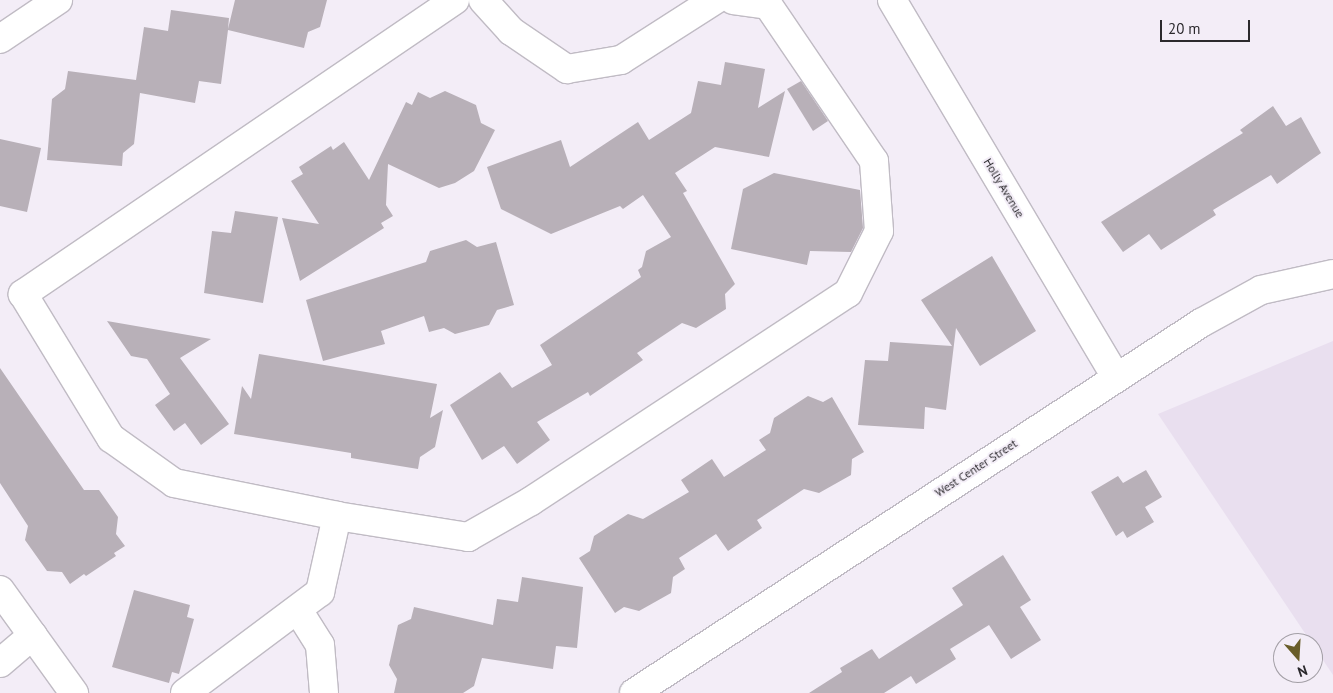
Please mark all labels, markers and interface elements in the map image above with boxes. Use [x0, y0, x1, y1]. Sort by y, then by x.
scale bar [1163, 10, 1253, 42]
text: 20 m [1168, 19, 1201, 38]
street label: Holly Avenue [980, 155, 1028, 221]
street label: West Center Street [932, 436, 1020, 500]
north arrow [1273, 633, 1323, 683]
text: N [1295, 661, 1310, 681]

